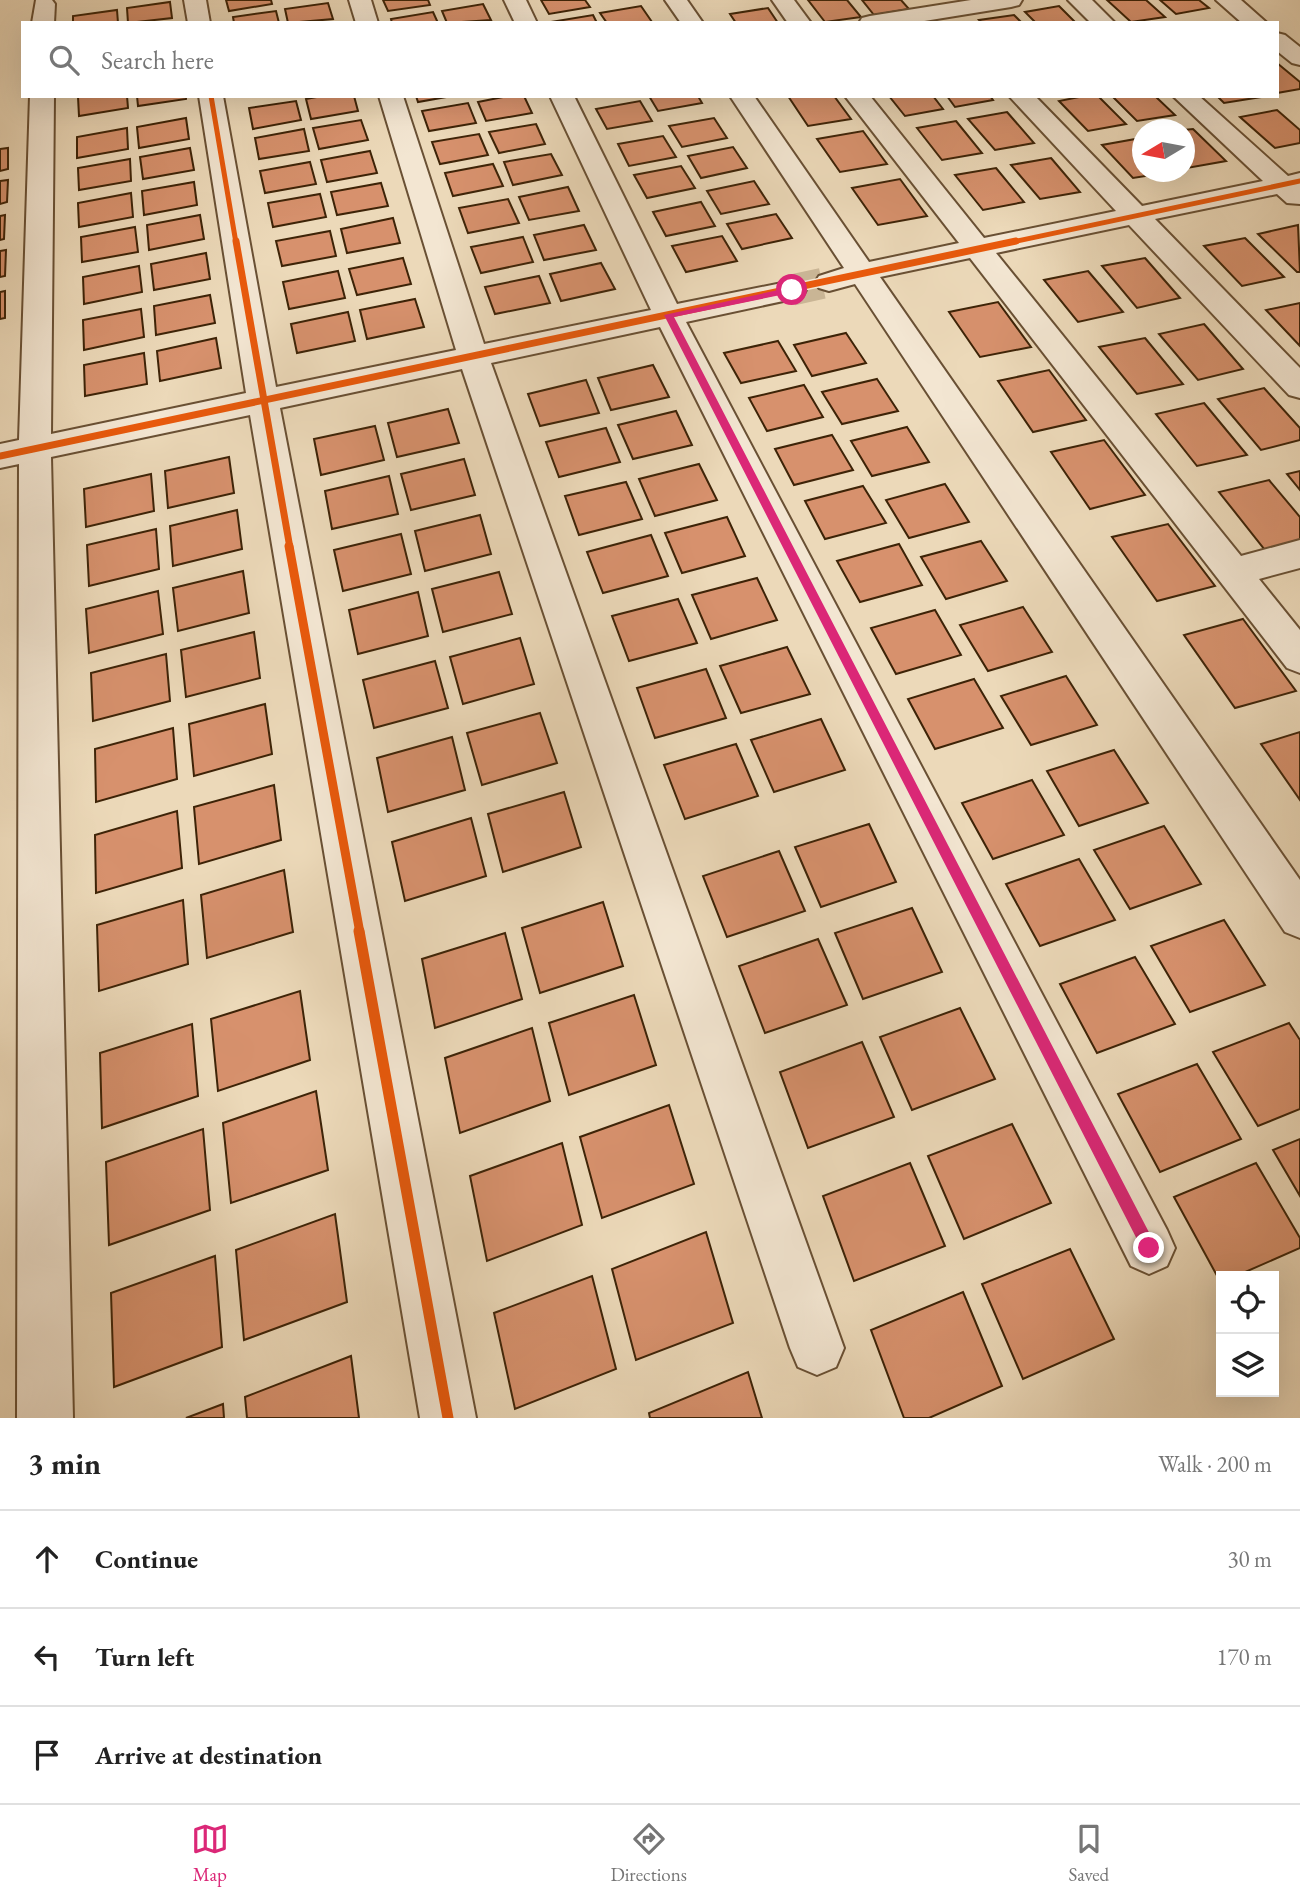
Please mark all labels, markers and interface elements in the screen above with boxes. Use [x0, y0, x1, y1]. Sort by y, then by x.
search box [21, 21, 1279, 98]
icon: search [45, 41, 83, 79]
text: Search here [101, 43, 214, 77]
north arrow [1132, 119, 1195, 182]
route start [776, 274, 807, 305]
route end [1133, 1232, 1164, 1263]
map controls [1216, 1271, 1279, 1397]
button: locate [1216, 1271, 1279, 1334]
button: layers [1216, 1334, 1279, 1397]
text: 3 min [28, 1444, 101, 1483]
text: Walk · 200 m [1158, 1449, 1272, 1479]
icon: ahead [28, 1540, 66, 1578]
text: Continue [95, 1542, 198, 1576]
text: 30 m [1227, 1544, 1272, 1574]
icon: left [28, 1638, 66, 1676]
text: Turn left [95, 1640, 194, 1674]
text: 170 m [1216, 1642, 1272, 1672]
icon: arrive [28, 1736, 66, 1774]
text: Arrive at destination [95, 1738, 322, 1772]
tab: Map [191, 1820, 229, 1887]
tab: Directions [610, 1820, 687, 1887]
tab: Saved [1068, 1820, 1109, 1887]

